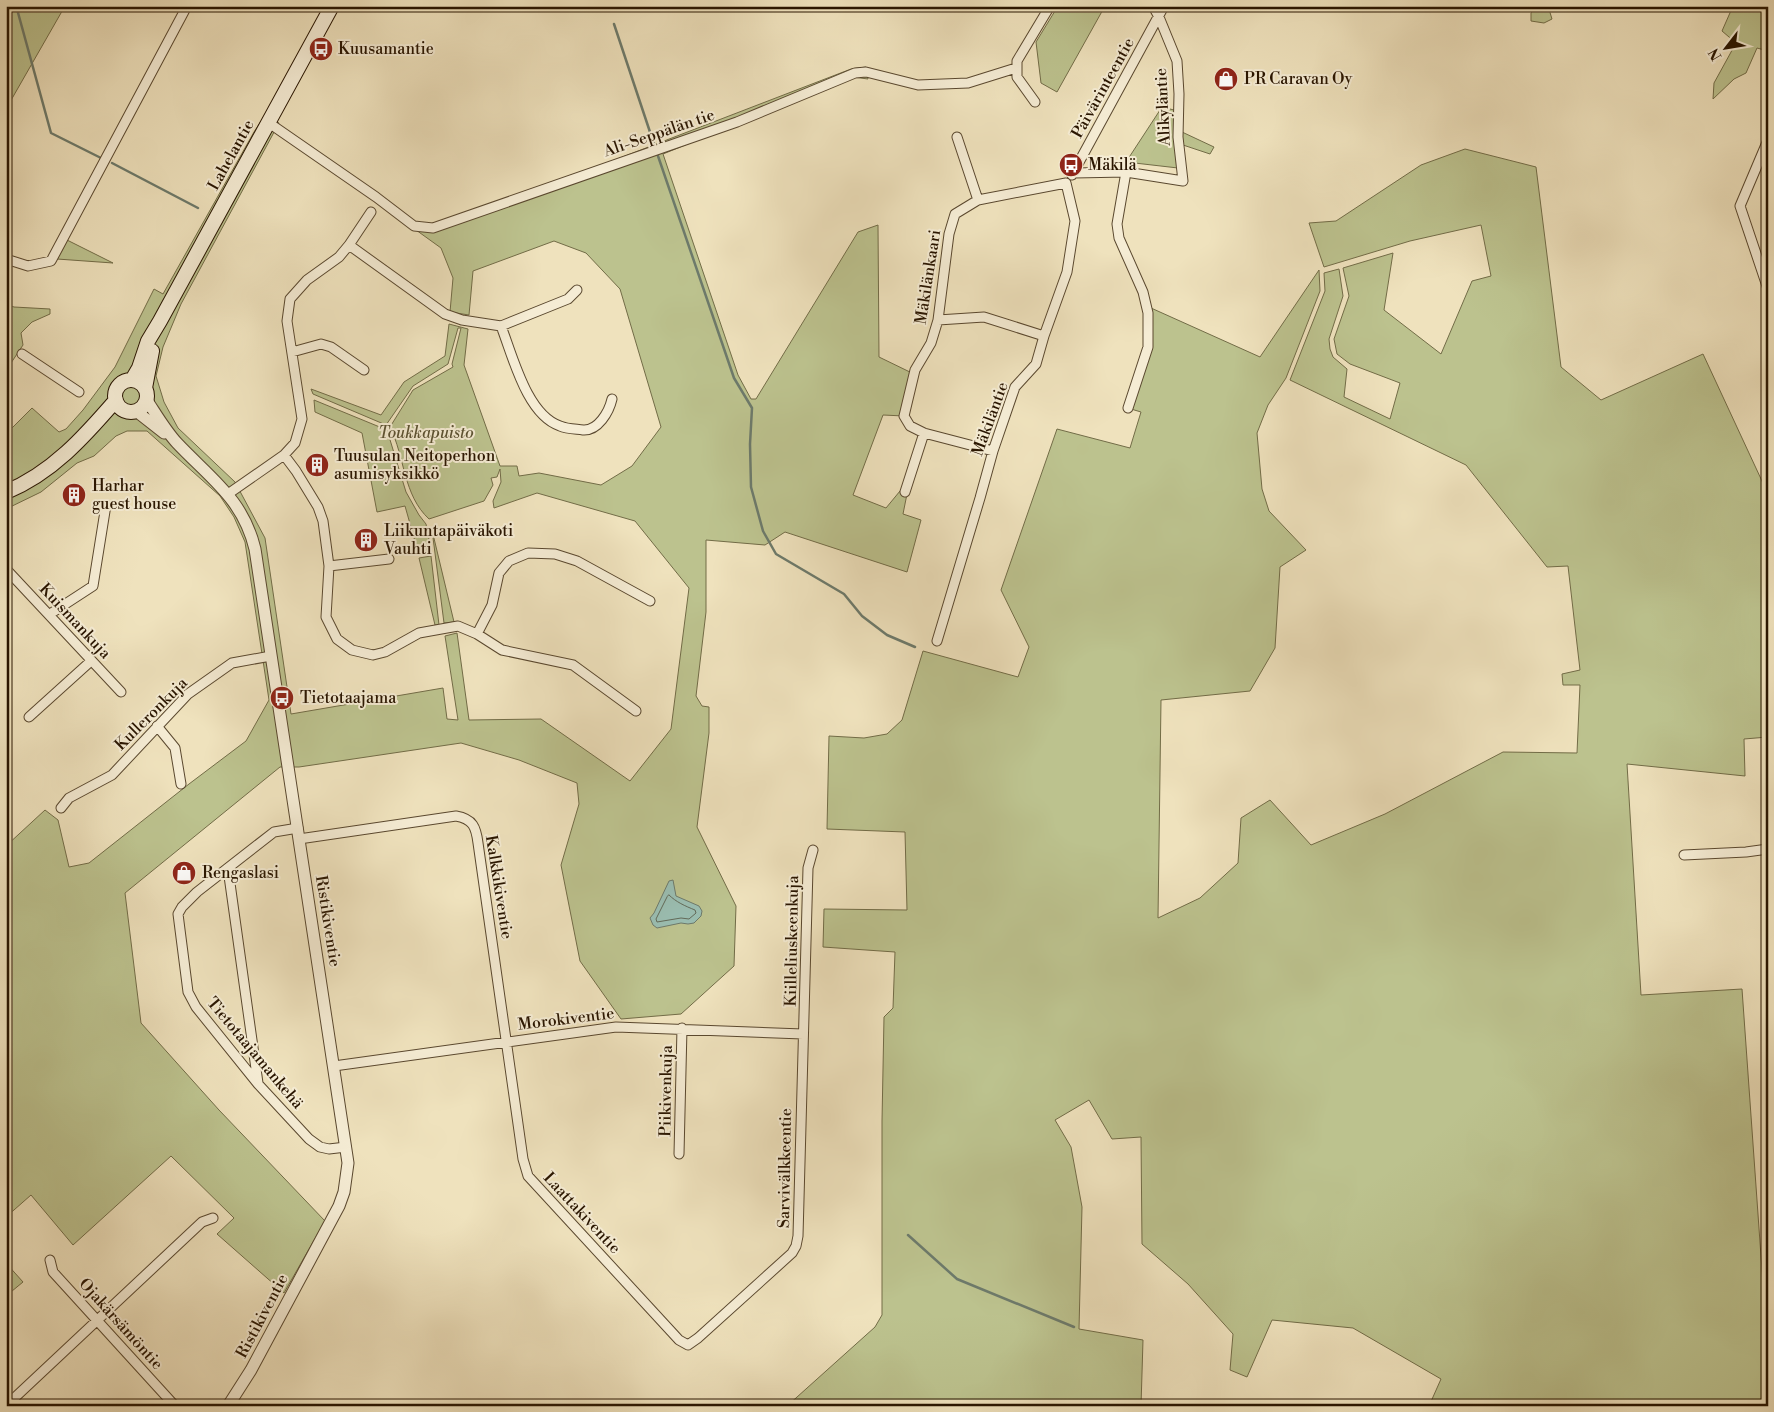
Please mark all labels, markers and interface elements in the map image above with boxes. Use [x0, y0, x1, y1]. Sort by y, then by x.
north arrow [1702, 22, 1752, 72]
street label: Päivärinteentie [1067, 34, 1139, 142]
bus stop icon: Kuusamantie [308, 36, 334, 62]
place label: Kuusamantie [338, 39, 434, 59]
text: N [1705, 45, 1726, 64]
shop icon: PR Caravan Oy [1213, 66, 1239, 92]
street label: Alikyläntie [1151, 67, 1175, 148]
place label: PR Caravan Oy [1244, 69, 1353, 89]
street label: Ali-Seppälän tie [600, 105, 717, 162]
street label: Lahelantie [203, 116, 259, 194]
bus stop icon: Mäkilä [1058, 152, 1084, 178]
place label: Mäkilä [1088, 155, 1138, 175]
street label: Mäkilänkaari [911, 228, 945, 326]
street label: Mäkiläntie [967, 379, 1013, 459]
park label: Toukkapuisto [378, 423, 474, 443]
place label: Tuusulan Neitoperhon asumisyksikkö [334, 446, 496, 484]
building icon: Tuusulan Neitoperhon asumisyksikkö [304, 452, 330, 478]
place label: Harhar guest house [92, 476, 176, 514]
building icon: Harhar guest house [61, 482, 87, 508]
place label: Liikuntapäiväkoti Vauhti [383, 521, 513, 559]
building icon: Liikuntapäiväkoti Vauhti [353, 527, 379, 553]
street label: Kuismankuja [35, 579, 116, 664]
street label: Kulleronkuja [110, 673, 192, 755]
bus stop icon: Tietotaajama [269, 685, 295, 711]
place label: Tietotaajama [300, 688, 397, 708]
street label: Kalkkikiventie [481, 834, 517, 940]
shop icon: Rengaslasi [171, 860, 197, 886]
place label: Rengaslasi [202, 863, 279, 883]
street label: Ristikiventie [311, 874, 345, 968]
street label: Kiilleliuskeenkuja [781, 874, 803, 1007]
street label: Tietotaajamankehä [202, 993, 308, 1114]
street label: Morokiventie [517, 1003, 615, 1035]
street label: Piikivenkuja [655, 1044, 677, 1137]
street label: Sarvivälkkeentie [774, 1108, 796, 1228]
street label: Laattakiventie [539, 1168, 625, 1258]
street label: Ristikiventie [231, 1271, 293, 1361]
street label: Ojakärsämöntie [75, 1274, 167, 1374]

